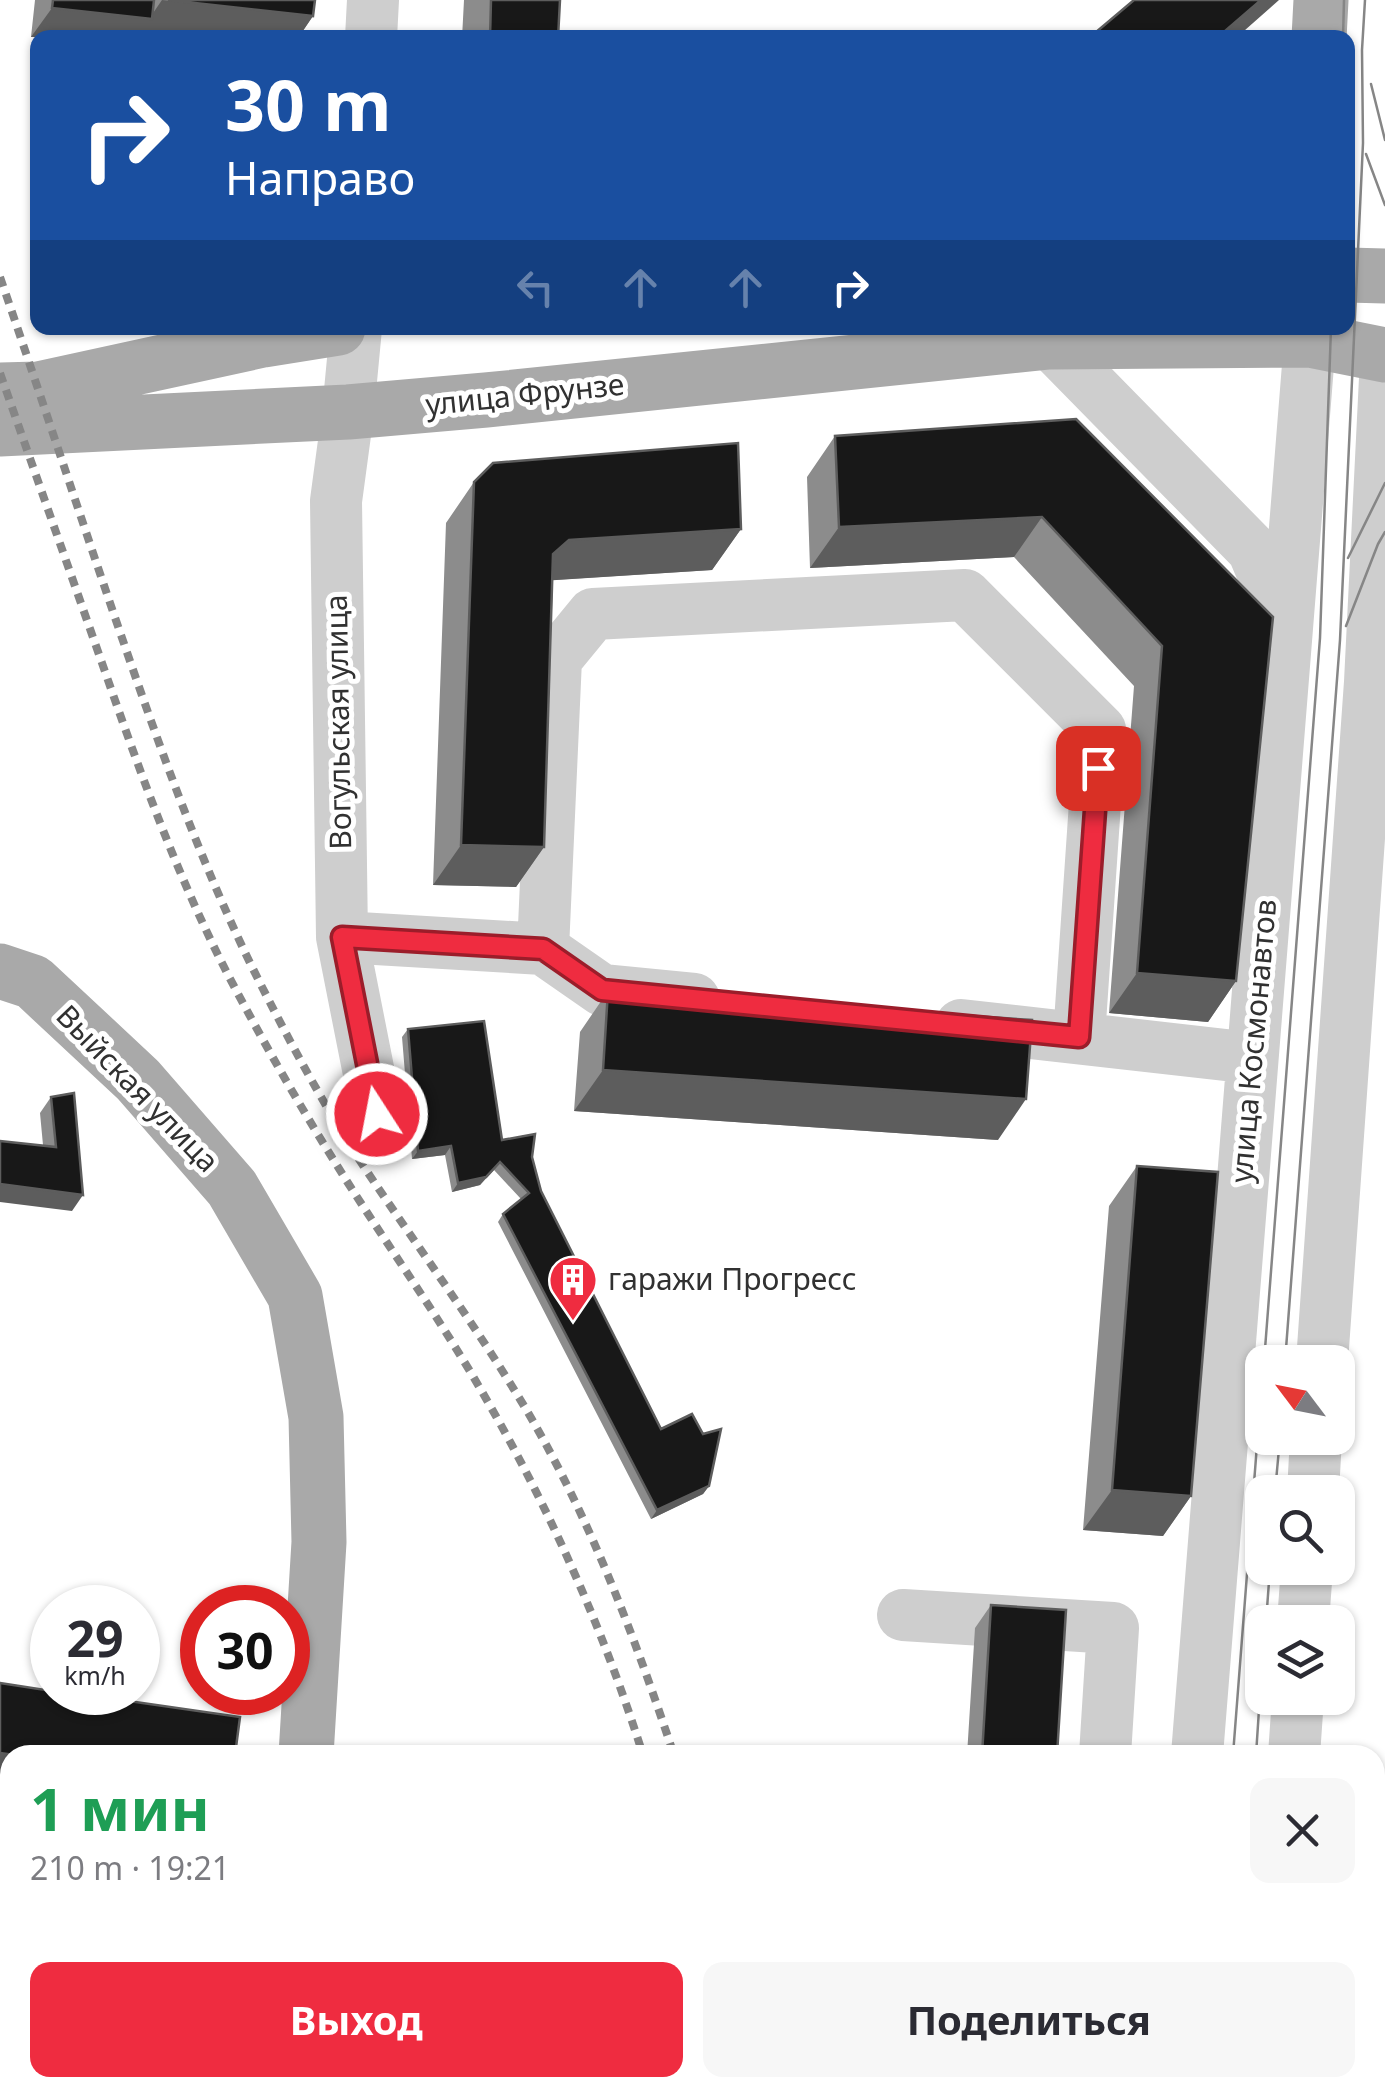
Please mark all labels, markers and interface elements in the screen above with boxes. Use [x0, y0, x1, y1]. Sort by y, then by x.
text: 30 m [225, 56, 392, 152]
icon: right [60, 70, 190, 200]
text: Направо [225, 147, 415, 208]
icon: left [508, 260, 563, 315]
icon: ahead [613, 260, 668, 315]
icon: ahead [718, 260, 773, 315]
icon: right [823, 260, 878, 315]
street label: улица Фрунзе [423, 363, 626, 424]
street label: Вогульская улица [315, 594, 360, 850]
pin [1056, 726, 1141, 811]
icon: arrive [1071, 741, 1126, 796]
street label: улица Космонавтов [1220, 897, 1285, 1184]
street label: Выйская улица [48, 995, 228, 1181]
position arrow [325, 1062, 429, 1166]
building icon: гаражи Прогресс [547, 1254, 599, 1322]
place label: гаражи Прогресс [608, 1258, 857, 1299]
north arrow [1245, 1345, 1355, 1455]
map controls [1245, 1345, 1355, 1715]
button: search [1245, 1475, 1355, 1585]
speed limit sign: 30 [180, 1585, 310, 1715]
text: 29 [66, 1604, 124, 1672]
button: layers [1245, 1605, 1355, 1715]
text: km/h [64, 1658, 126, 1692]
text: 1 мин [30, 1767, 210, 1849]
button: close [1250, 1778, 1355, 1883]
text: 210 m · 19:21 [30, 1846, 230, 1889]
button: Выход [30, 1962, 683, 2077]
button: Поделиться [703, 1962, 1355, 2077]

